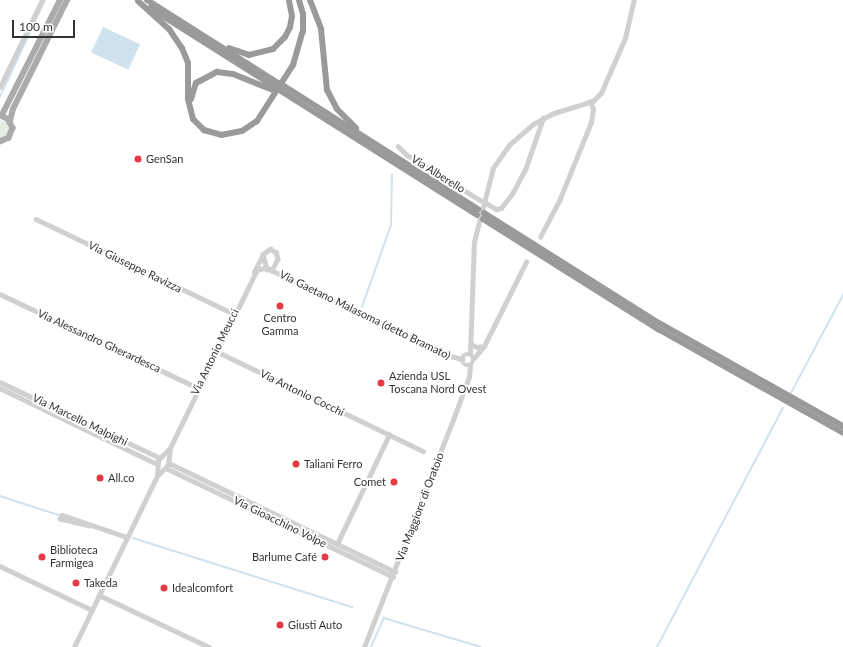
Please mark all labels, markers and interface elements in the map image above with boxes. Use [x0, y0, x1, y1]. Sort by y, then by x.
scale bar [14, 12, 77, 38]
text: 100 m [19, 19, 53, 34]
place label: GenSan [146, 152, 183, 166]
street label: Via Alberello [408, 152, 468, 196]
marker: GenSan [133, 154, 143, 164]
street label: Via Giuseppe Ravizza [86, 239, 184, 295]
street label: Via Gaetano Malasoma (detto Bramato) [277, 268, 453, 362]
marker: Centro Gamma [275, 301, 285, 311]
street label: Via Antonio Meucci [188, 306, 242, 398]
street label: Via Alessandro Gherardesca [35, 307, 163, 375]
place label: Centro Gamma [261, 312, 299, 338]
street label: Via Antonio Cocchi [258, 367, 346, 419]
place label: Azienda USL Toscana Nord Ovest [389, 370, 486, 396]
marker: Azienda USL Toscana Nord Ovest [376, 378, 386, 388]
street label: Via Marcello Malpighi [30, 391, 130, 449]
street label: Via Maggiore di Oratoio [393, 451, 447, 563]
place label: Taliani Ferro [304, 457, 363, 471]
marker: Taliani Ferro [291, 459, 301, 469]
place label: All.co [108, 471, 135, 485]
marker: All.co [95, 473, 105, 483]
place label: Comet [354, 475, 386, 489]
marker: Comet [389, 477, 399, 487]
street label: Via Gioacchino Volpe [231, 494, 329, 550]
place label: Biblioteca Farmigea [50, 544, 98, 570]
place label: Barlume Café [252, 550, 317, 564]
marker: Biblioteca Farmigea [37, 552, 47, 562]
marker: Barlume Café [320, 552, 330, 562]
place label: Takeda [84, 576, 117, 590]
marker: Takeda [71, 578, 81, 588]
place label: Idealcomfort [172, 581, 233, 595]
marker: Idealcomfort [159, 583, 169, 593]
place label: Giusti Auto [288, 618, 343, 632]
marker: Giusti Auto [275, 620, 285, 630]

